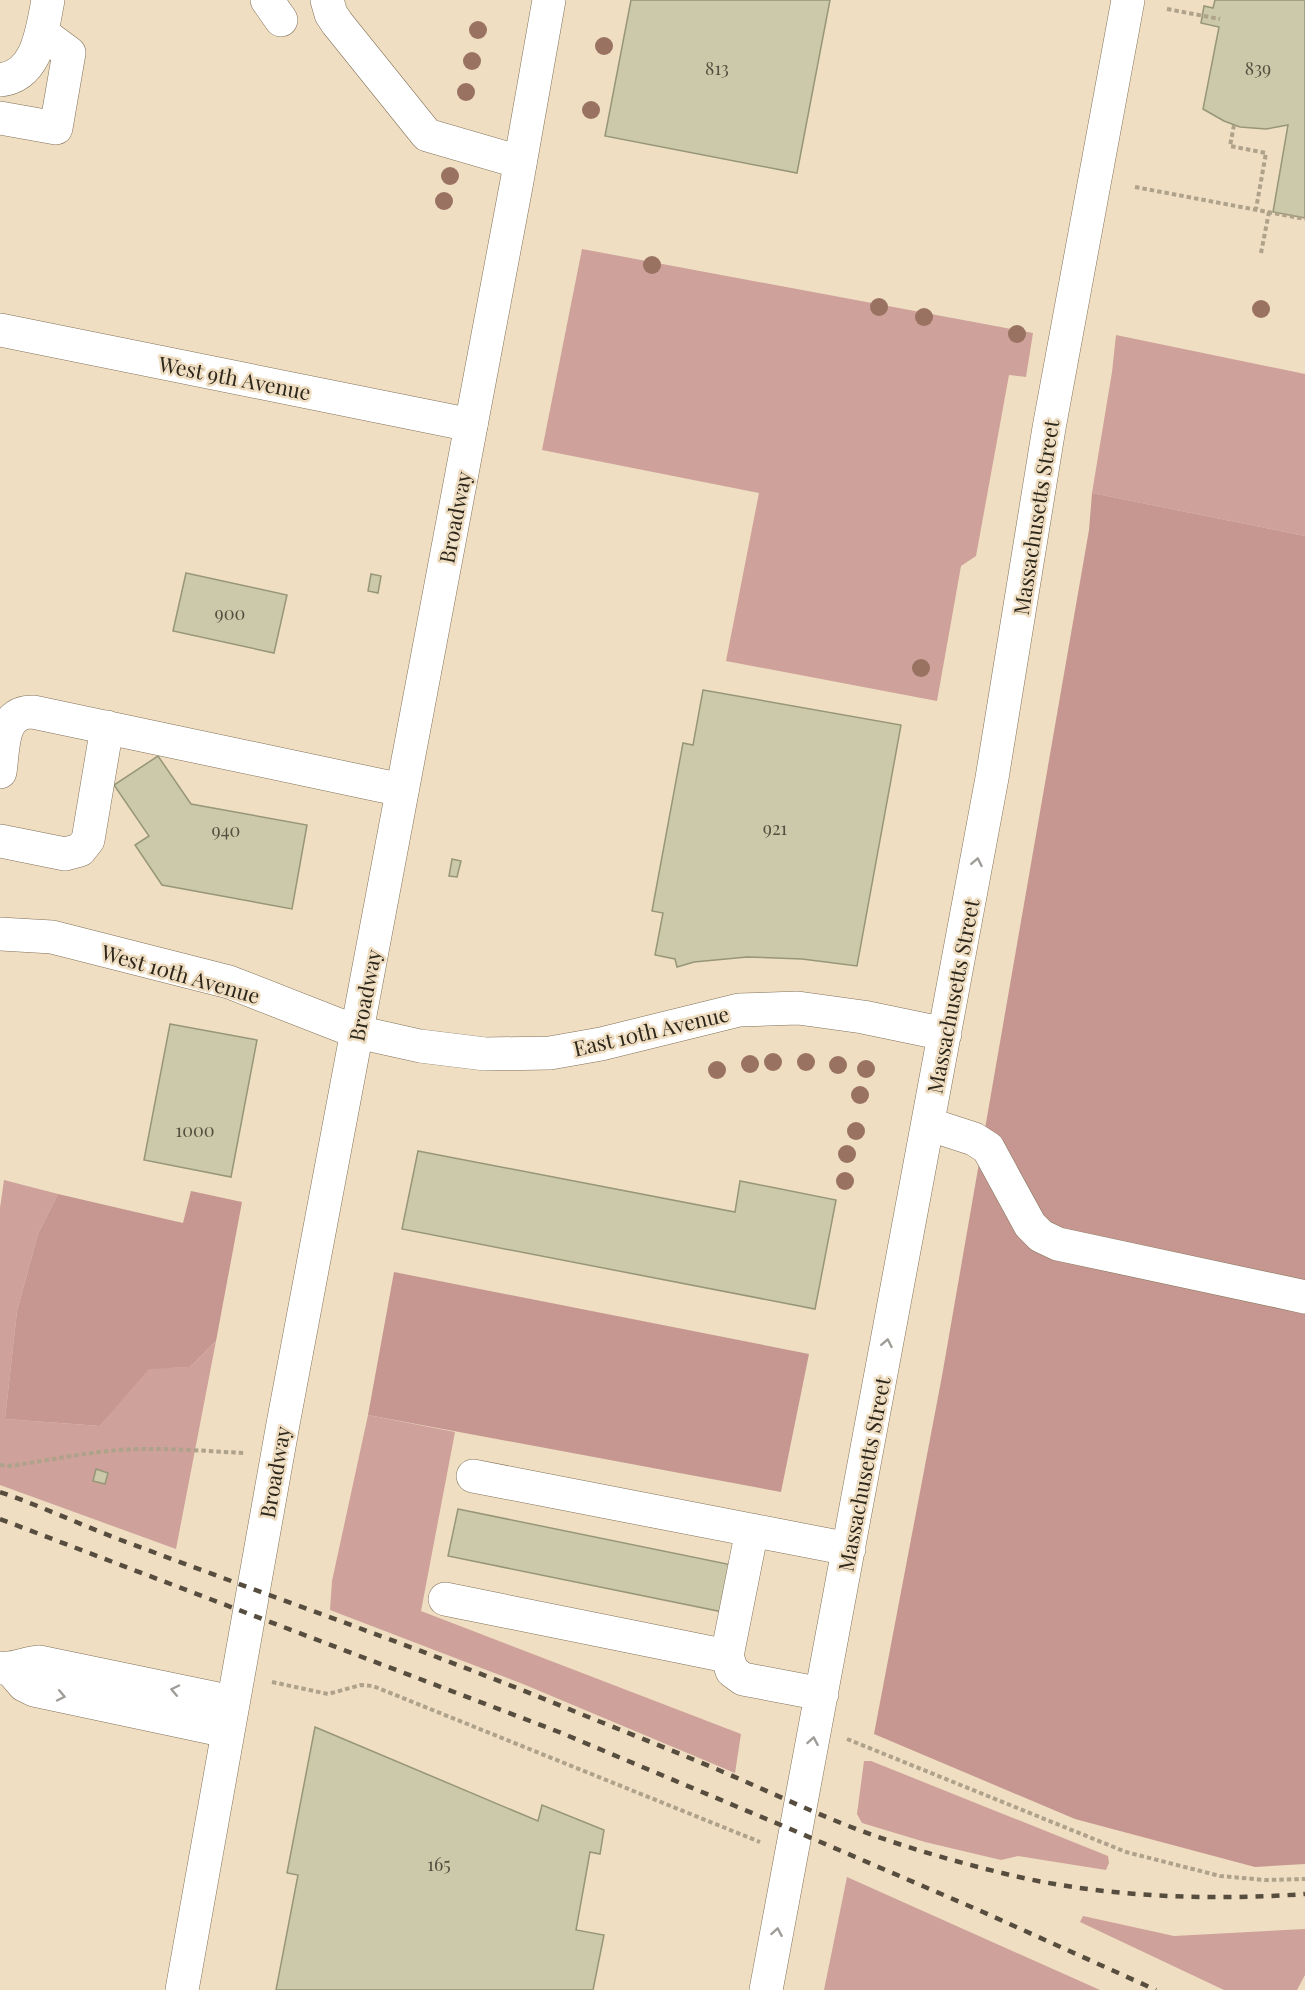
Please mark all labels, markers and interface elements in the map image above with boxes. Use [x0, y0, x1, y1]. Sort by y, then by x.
house number: 813 [705, 56, 729, 80]
house number: 839 [1245, 56, 1271, 80]
street label: West 9th Avenue [156, 348, 313, 405]
street label: Massachusetts Street [1006, 417, 1064, 617]
street label: Broadway [431, 468, 477, 565]
house number: 900 [215, 601, 245, 625]
house number: 921 [763, 816, 788, 840]
house number: 940 [212, 818, 240, 842]
one-way arrow [970, 857, 982, 867]
street label: Massachusetts Street [919, 896, 985, 1096]
street label: West 10th Avenue [97, 937, 264, 1009]
street label: Broadway [341, 946, 387, 1043]
street label: East 10th Avenue [570, 998, 732, 1062]
house number: 1000 [175, 1118, 215, 1142]
one-way arrow [880, 1338, 893, 1348]
street label: Massachusetts Street [830, 1374, 896, 1574]
street label: Broadway [252, 1423, 296, 1520]
one-way arrow [170, 1684, 180, 1697]
one-way arrow [55, 1688, 65, 1701]
one-way arrow [806, 1736, 819, 1746]
house number: 165 [427, 1852, 451, 1876]
one-way arrow [770, 1928, 783, 1938]

